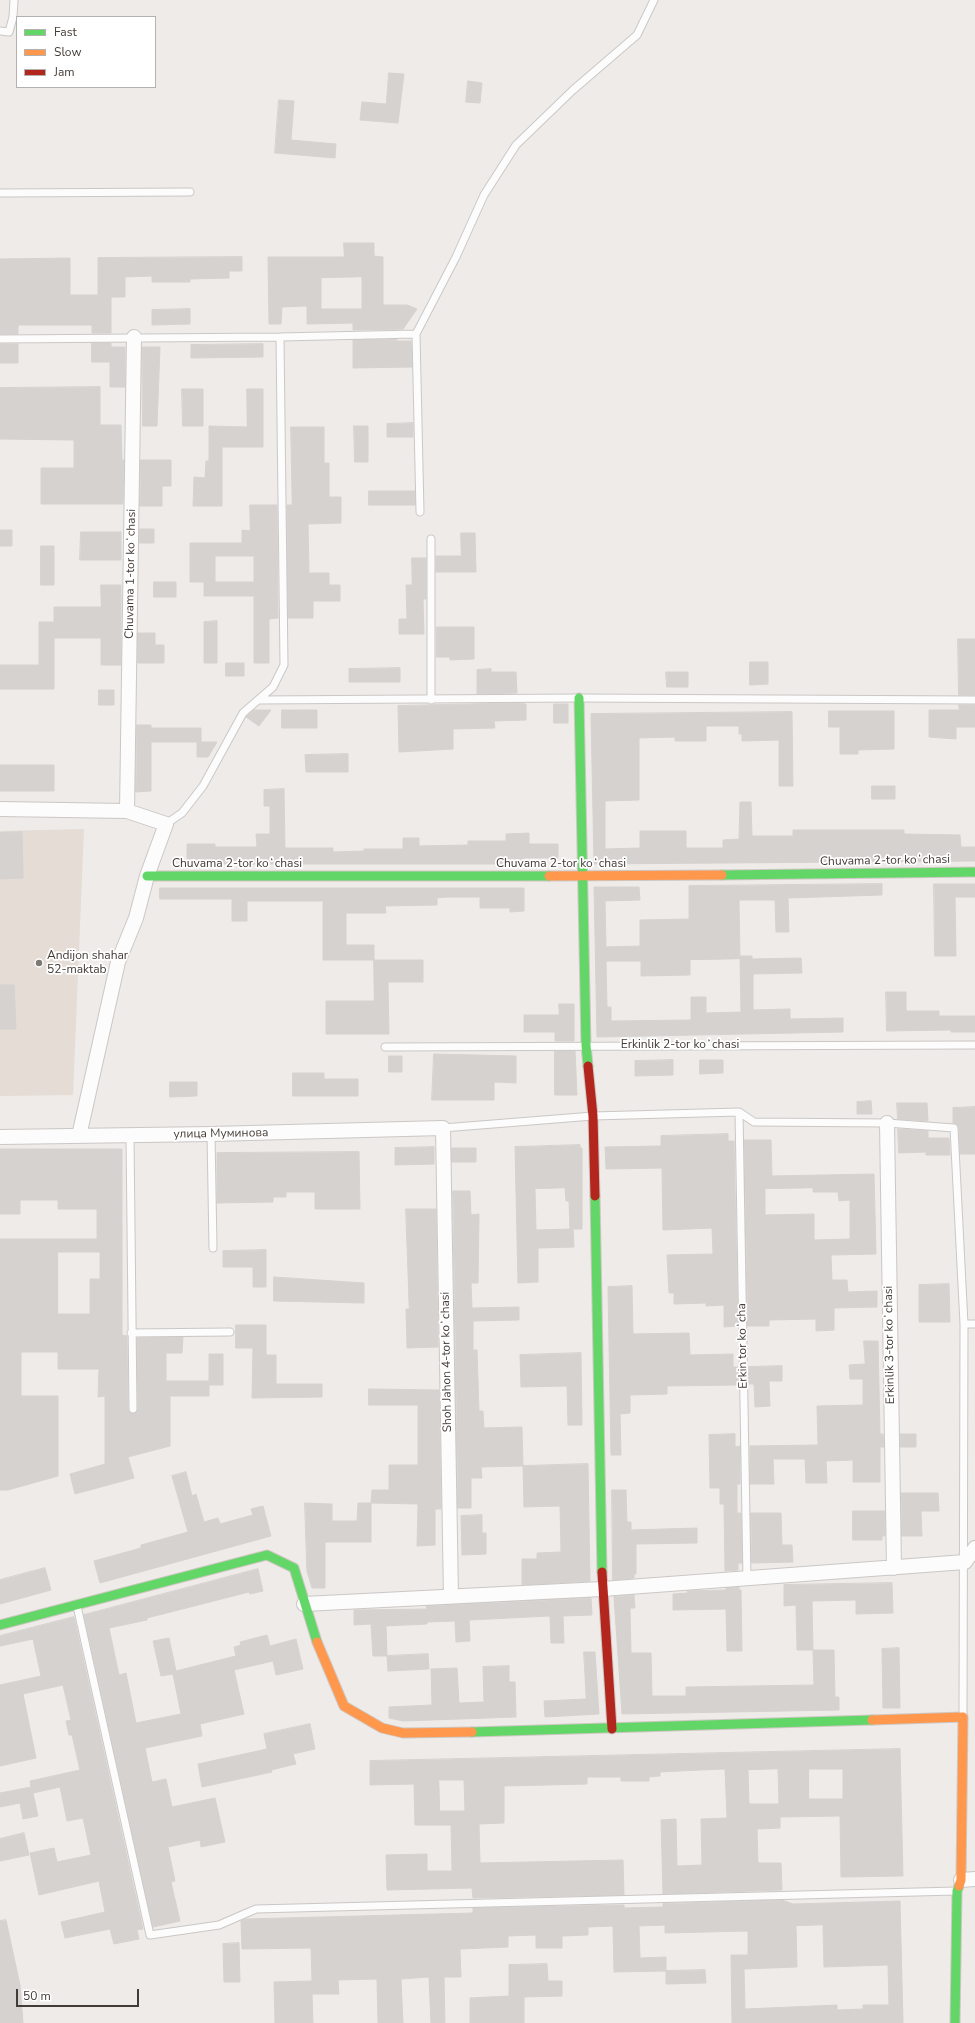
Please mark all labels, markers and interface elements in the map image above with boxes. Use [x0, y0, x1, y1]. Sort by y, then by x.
legend [16, 16, 156, 88]
text: Fast [54, 24, 77, 40]
text: Slow [54, 44, 82, 60]
text: Jam [54, 64, 75, 80]
street label: Chuvama 1-tor koʻchasi [123, 509, 139, 639]
street label: Chuvama 2-tor koʻchasi [820, 853, 950, 869]
street label: Chuvama 2-tor koʻchasi [172, 857, 302, 871]
street label: Chuvama 2-tor koʻchasi [496, 857, 626, 871]
place label: Andijon shahar 52-maktab [47, 949, 128, 977]
marker: Andijon shahar 52-maktab [34, 958, 44, 968]
street label: Erkinlik 2-tor koʻchasi [621, 1038, 739, 1052]
street label: улица Муминова [173, 1126, 269, 1142]
street label: Erkinlik 3-tor koʻchasi [882, 1286, 898, 1404]
street label: Shoh Jahon 4-tor koʻchasi [439, 1292, 455, 1432]
street label: Erkin tor koʻcha [735, 1303, 751, 1389]
scale bar [18, 1981, 141, 2007]
text: 50 m [23, 1988, 51, 2004]

